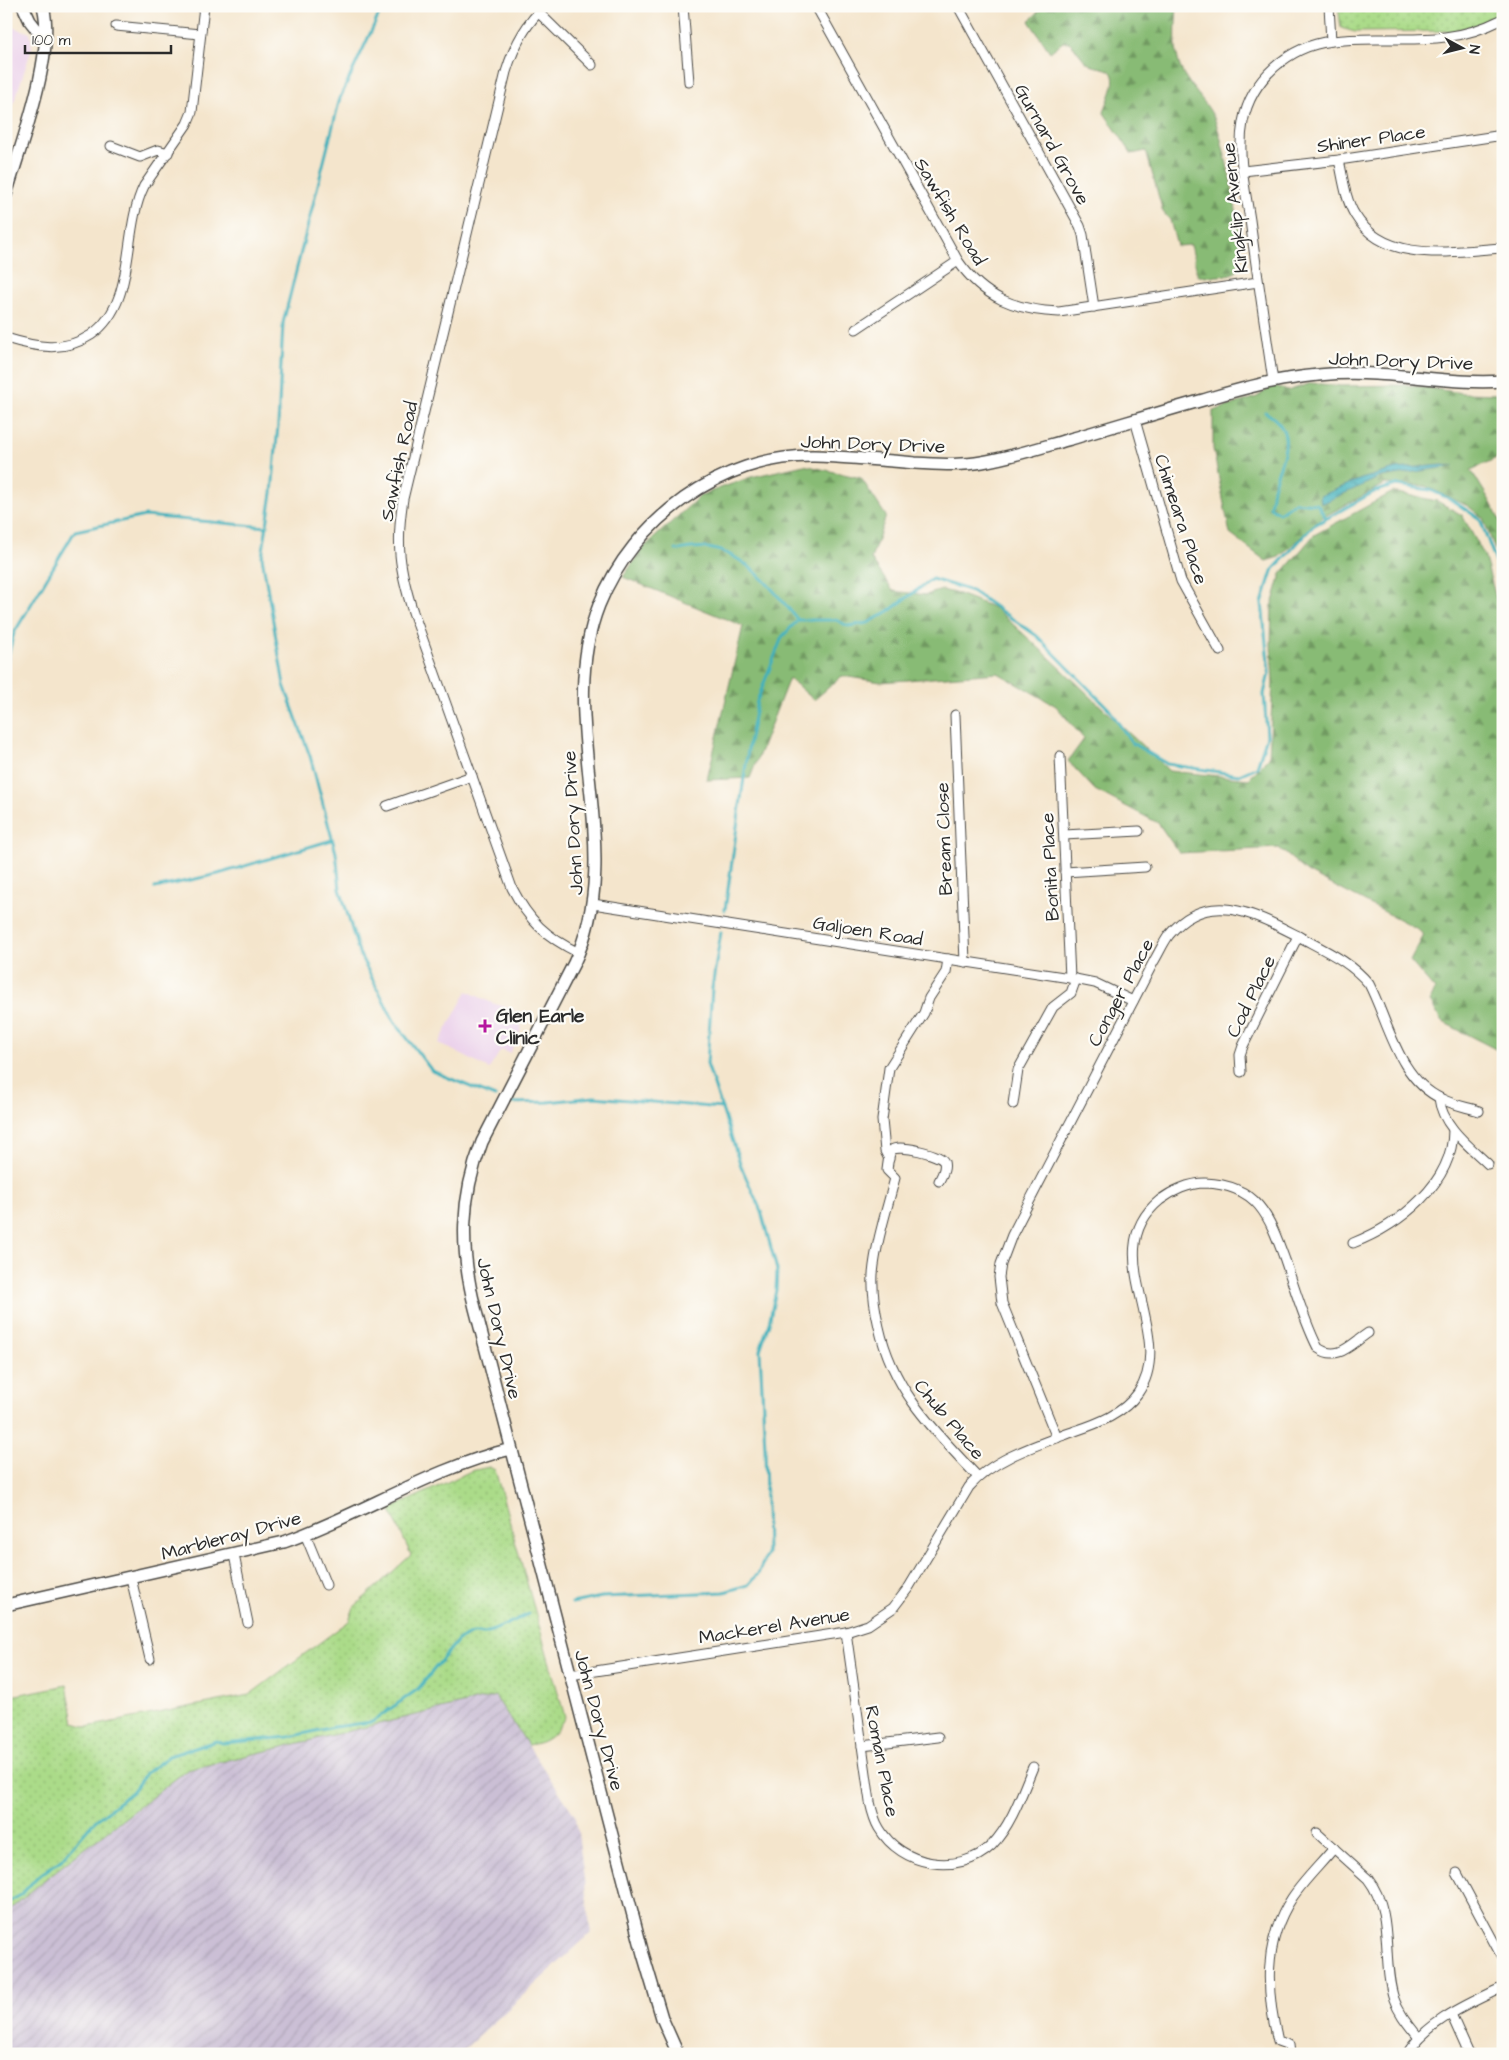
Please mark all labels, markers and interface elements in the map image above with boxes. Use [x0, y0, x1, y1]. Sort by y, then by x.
scale bar [25, 22, 171, 54]
north arrow [1436, 22, 1486, 72]
text: 100 m [32, 30, 71, 51]
text: N [1463, 44, 1484, 55]
street label: Gurnard Grove [1007, 79, 1096, 210]
street label: Shiner Place [1315, 119, 1427, 160]
street label: Kingklip Avenue [1215, 141, 1257, 274]
street label: Sawfish Road [907, 153, 993, 271]
street label: John Dory Drive [1328, 345, 1474, 379]
street label: Sawfish Road [374, 399, 425, 524]
street label: John Dory Drive [800, 428, 946, 462]
street label: Chimeara Place [1147, 451, 1214, 588]
street label: John Dory Drive [556, 750, 592, 896]
street label: Bream Close [929, 782, 960, 896]
street label: Bonita Place [1034, 812, 1067, 922]
street label: Galjoen Road [811, 909, 925, 954]
street label: Conger Place [1081, 934, 1162, 1052]
street label: Cod Place [1220, 951, 1283, 1042]
place label: Glen Earle Clinic [496, 1003, 585, 1052]
marker: Glen Earle Clinic [478, 1019, 492, 1033]
street label: John Dory Drive [468, 1255, 528, 1402]
street label: Chub Place [907, 1374, 991, 1466]
street label: Marbleray Drive [158, 1505, 305, 1569]
street label: Mackerel Avenue [697, 1601, 852, 1652]
street label: John Dory Drive [566, 1647, 630, 1794]
street label: Roman Place [858, 1703, 906, 1819]

